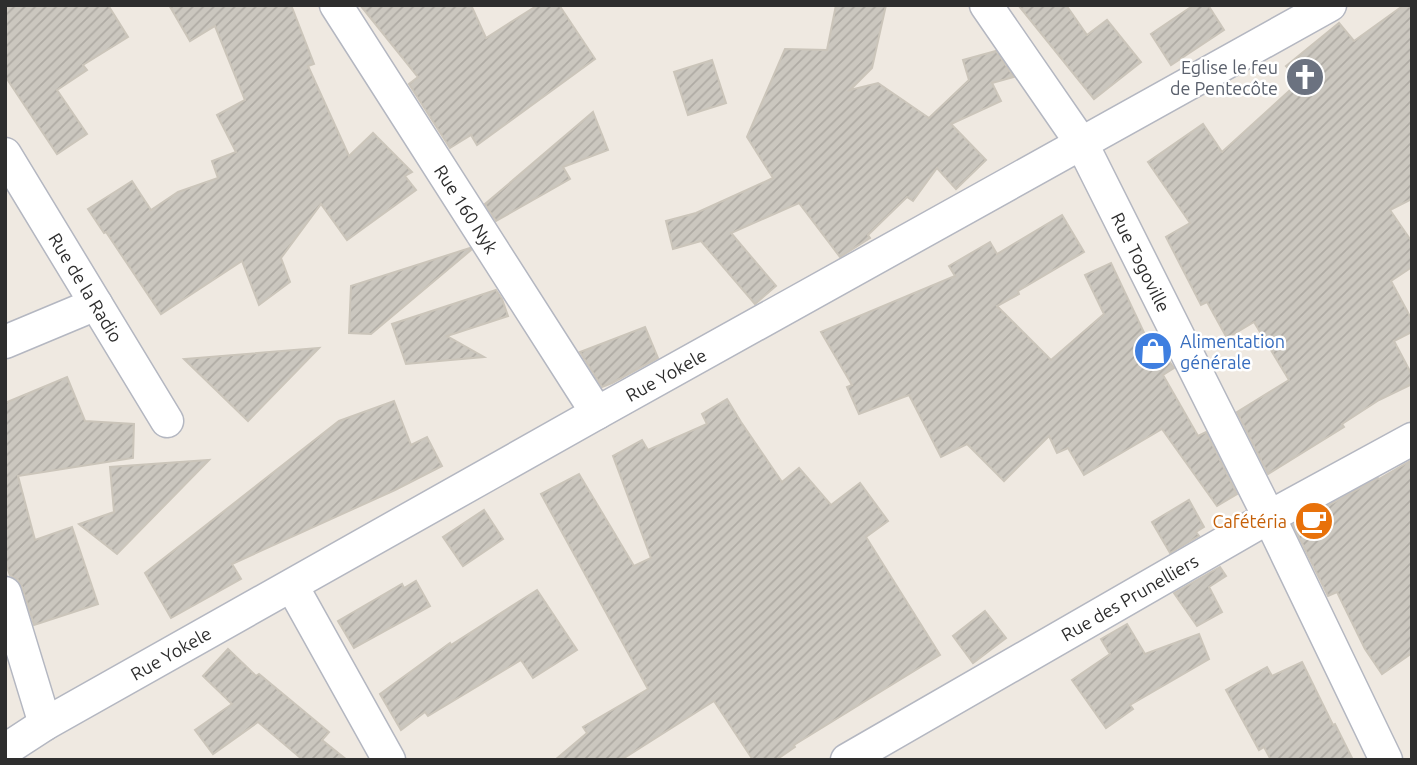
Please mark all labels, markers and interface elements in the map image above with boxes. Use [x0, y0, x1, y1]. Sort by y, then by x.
church icon: Eglise le feu de Pentecôte [1284, 56, 1326, 98]
place label: Eglise le feu de Pentecôte [1170, 57, 1278, 98]
street label: Rue 160 Nyk [431, 161, 502, 257]
street label: Rue Togoville [1108, 209, 1174, 315]
street label: Rue de la Radio [45, 229, 127, 346]
shop icon: Alimentation générale [1132, 330, 1174, 372]
place label: Alimentation générale [1180, 331, 1285, 372]
street label: Rue Yokele [622, 344, 710, 405]
cafe icon: Cafétéria [1293, 500, 1335, 542]
place label: Cafétéria [1212, 511, 1287, 531]
street label: Rue des Prunelliers [1058, 550, 1202, 645]
street label: Rue Yokele [127, 623, 214, 684]

